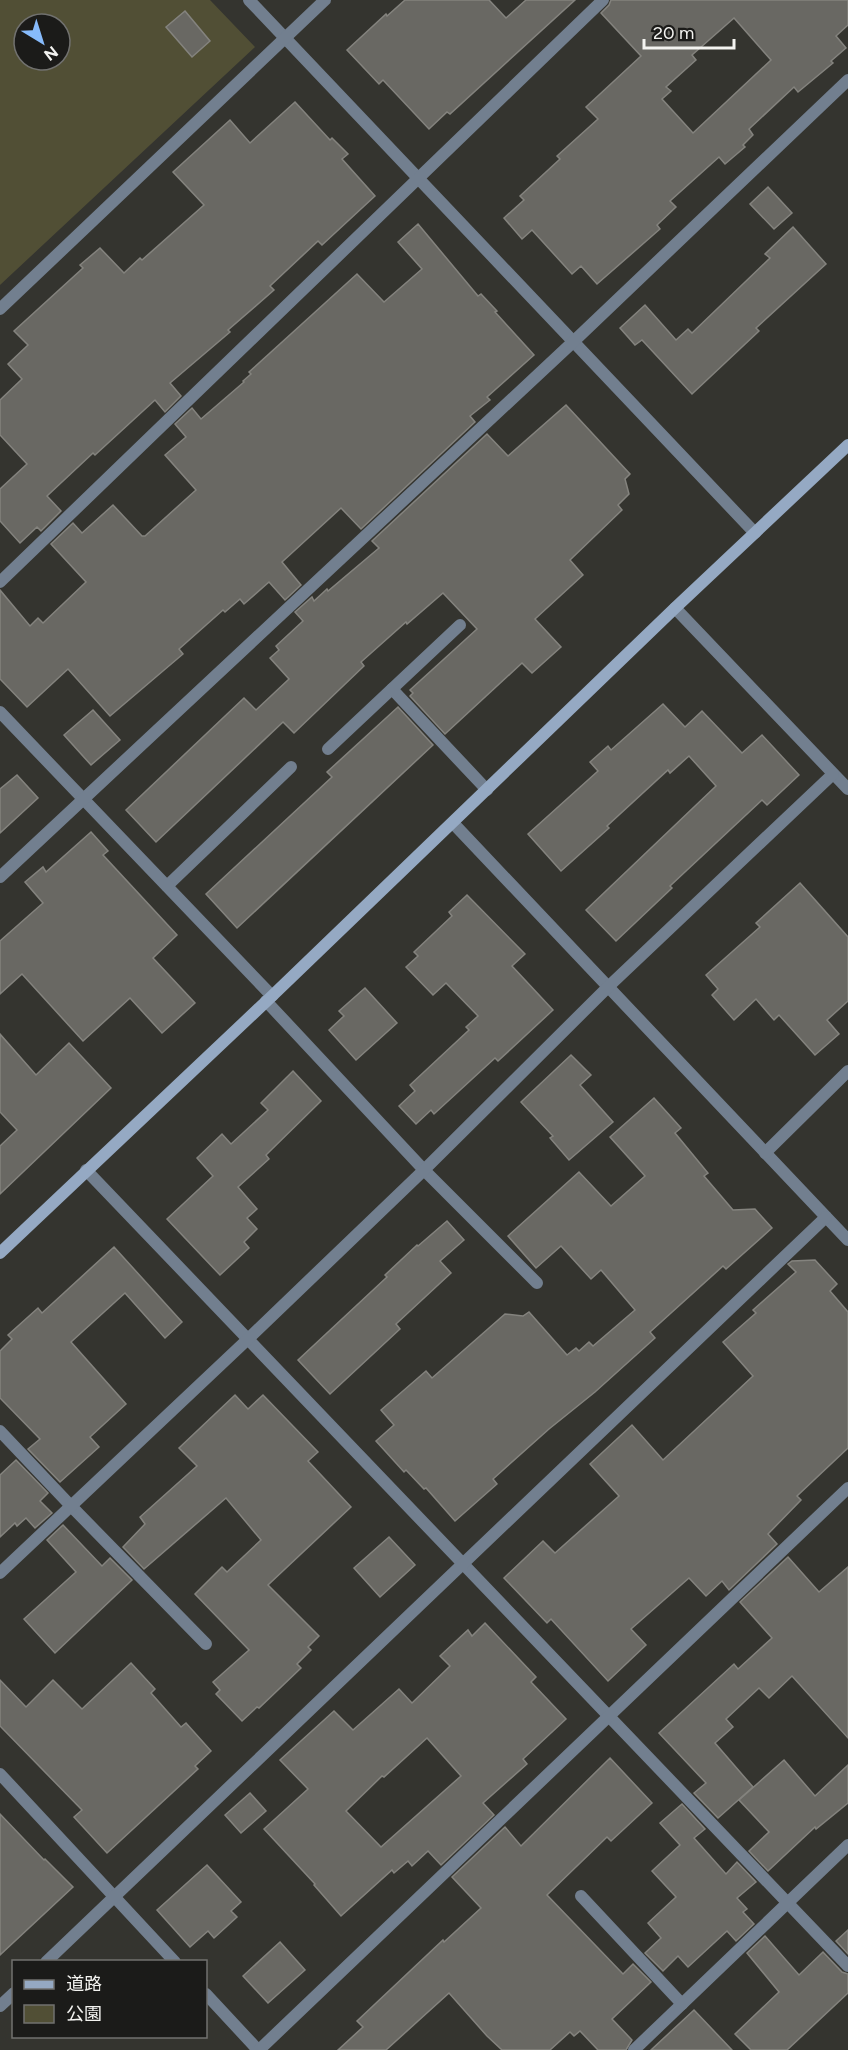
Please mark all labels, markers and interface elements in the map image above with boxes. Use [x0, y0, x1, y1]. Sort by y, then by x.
north arrow [12, 12, 72, 72]
scale bar [644, 12, 734, 50]
text: 20 m [653, 22, 694, 44]
text: N [40, 42, 62, 65]
legend [12, 1960, 207, 2038]
text: 道路 [66, 1973, 102, 1995]
text: 公園 [66, 2003, 102, 2025]

